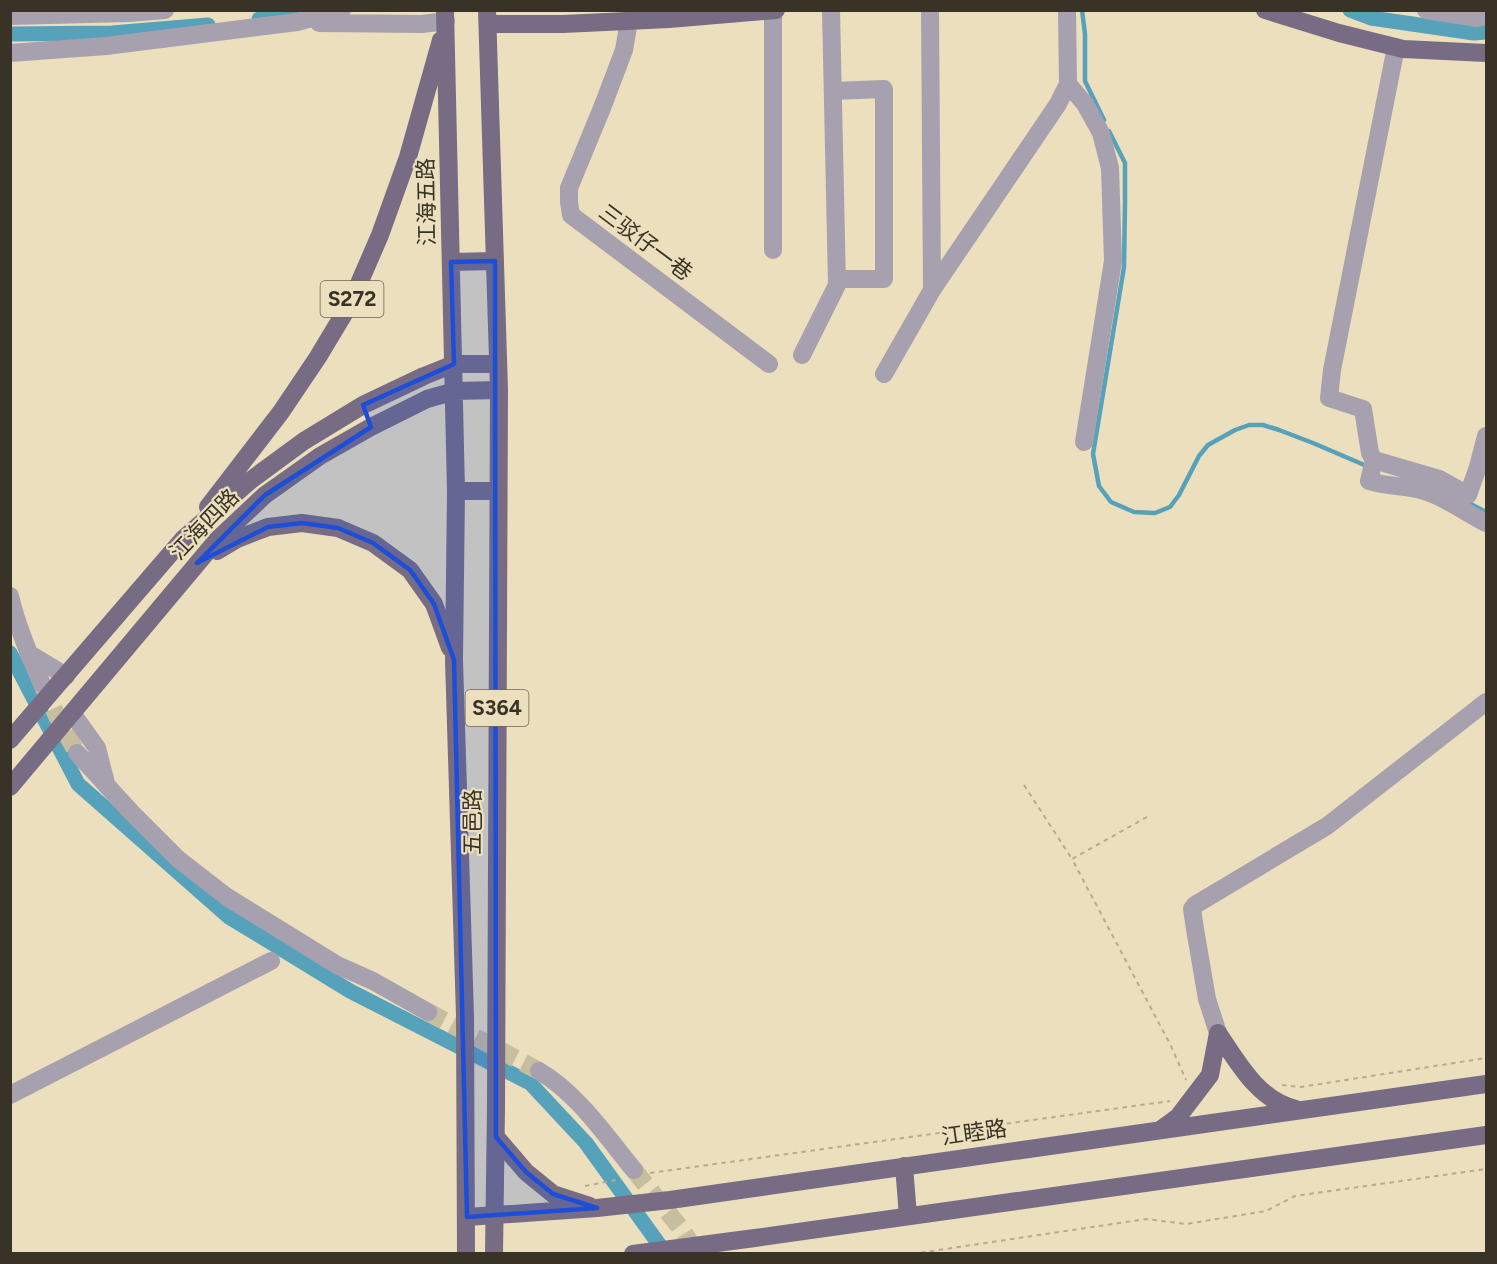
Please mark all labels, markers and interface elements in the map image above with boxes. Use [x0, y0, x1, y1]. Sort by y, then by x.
street label: 江海五路 [412, 158, 441, 246]
street label: 三驳仔一巷 [594, 199, 698, 286]
road number: S272 [320, 281, 384, 317]
street label: 江海四路 [164, 483, 245, 565]
road number: S364 [466, 690, 528, 726]
street label: 五邑路 [459, 789, 486, 855]
street label: 江睦路 [940, 1115, 1009, 1150]

